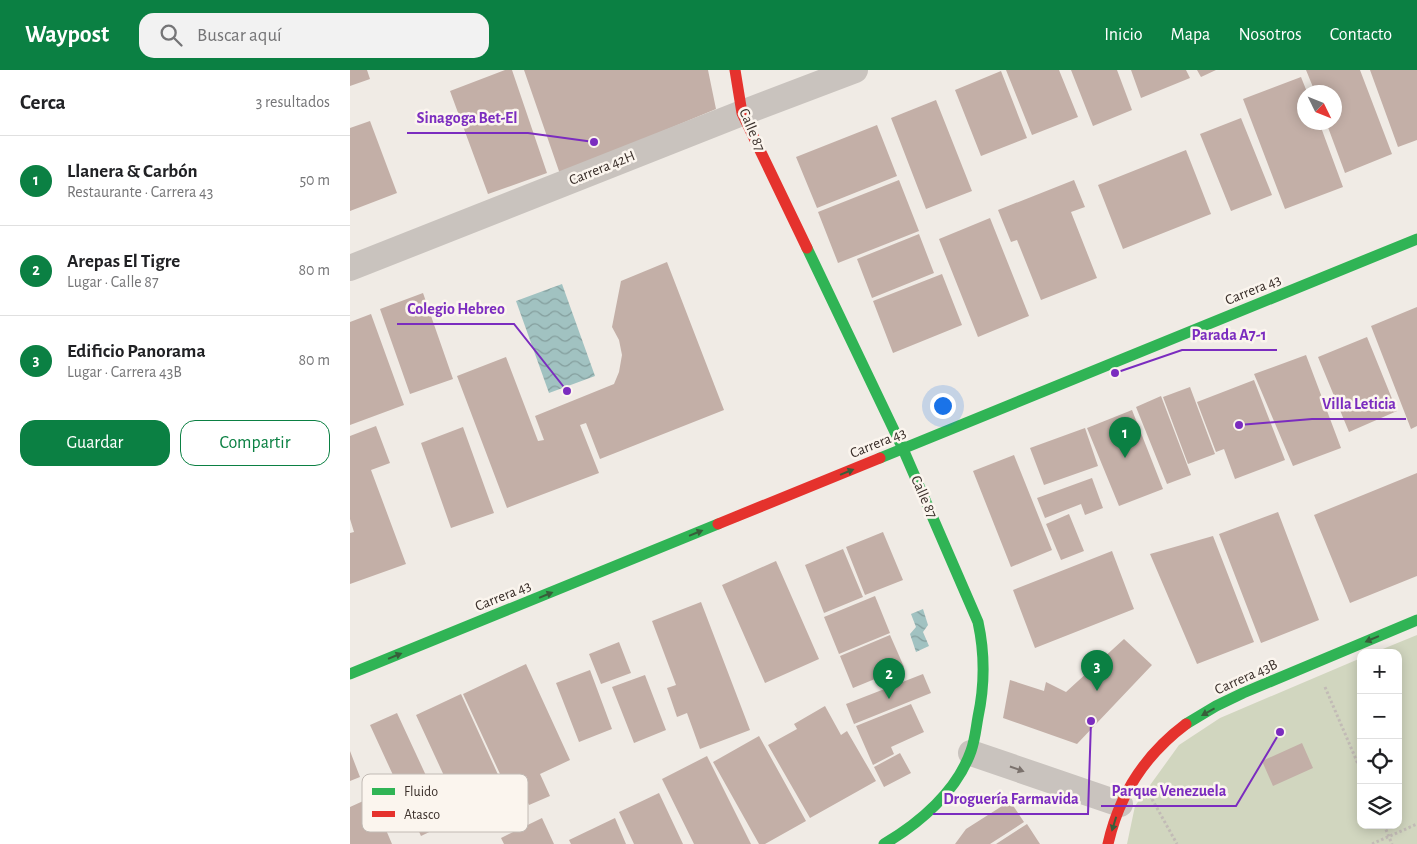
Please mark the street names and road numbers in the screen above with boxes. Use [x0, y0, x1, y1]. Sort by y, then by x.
street label: Calle 87 [736, 106, 768, 154]
street label: Carrera 42H [567, 148, 637, 188]
street label: Carrera 43 [1223, 272, 1283, 308]
street label: Carrera 43 [848, 425, 908, 461]
street label: Calle 87 [908, 473, 940, 521]
street label: Carrera 43 [473, 578, 533, 614]
street label: Carrera 43B [1212, 657, 1280, 697]

